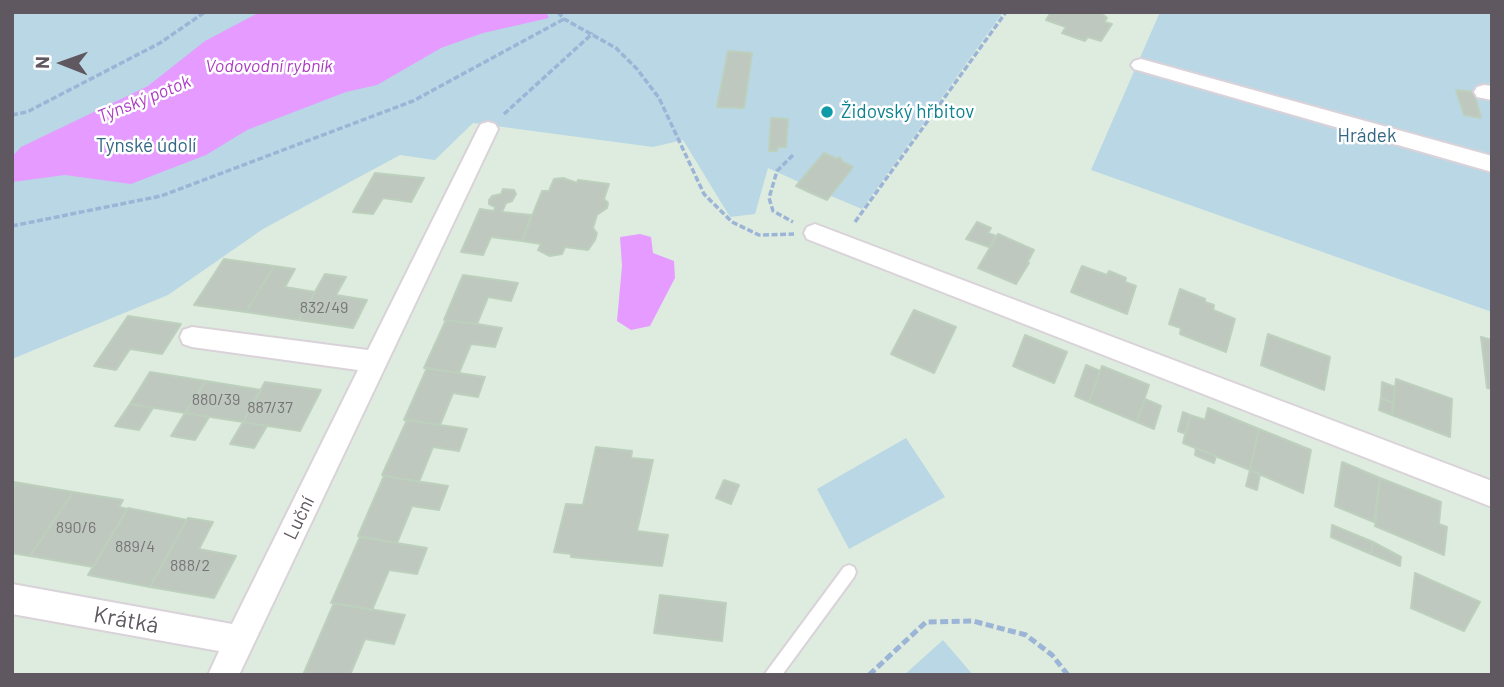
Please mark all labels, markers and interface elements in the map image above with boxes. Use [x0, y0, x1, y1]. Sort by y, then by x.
north arrow [28, 28, 98, 98]
water label: Vodovodní rybník [205, 55, 333, 77]
text: N [30, 56, 53, 69]
water label: Týnský potok [94, 70, 194, 128]
place label: Židovský hřbitov [841, 101, 974, 123]
marker: Židovský hřbitov [819, 104, 835, 120]
park label: Hrádek [1338, 125, 1396, 147]
park label: Týnské údolí [96, 135, 196, 157]
house number: 832/49 [300, 298, 348, 318]
house number: 880/39 [192, 390, 240, 410]
house number: 887/37 [247, 398, 293, 418]
street label: Luční [279, 493, 319, 543]
house number: 890/6 [56, 518, 96, 538]
house number: 889/4 [115, 537, 155, 557]
house number: 888/2 [170, 556, 210, 576]
street label: Krátká [91, 601, 161, 639]

